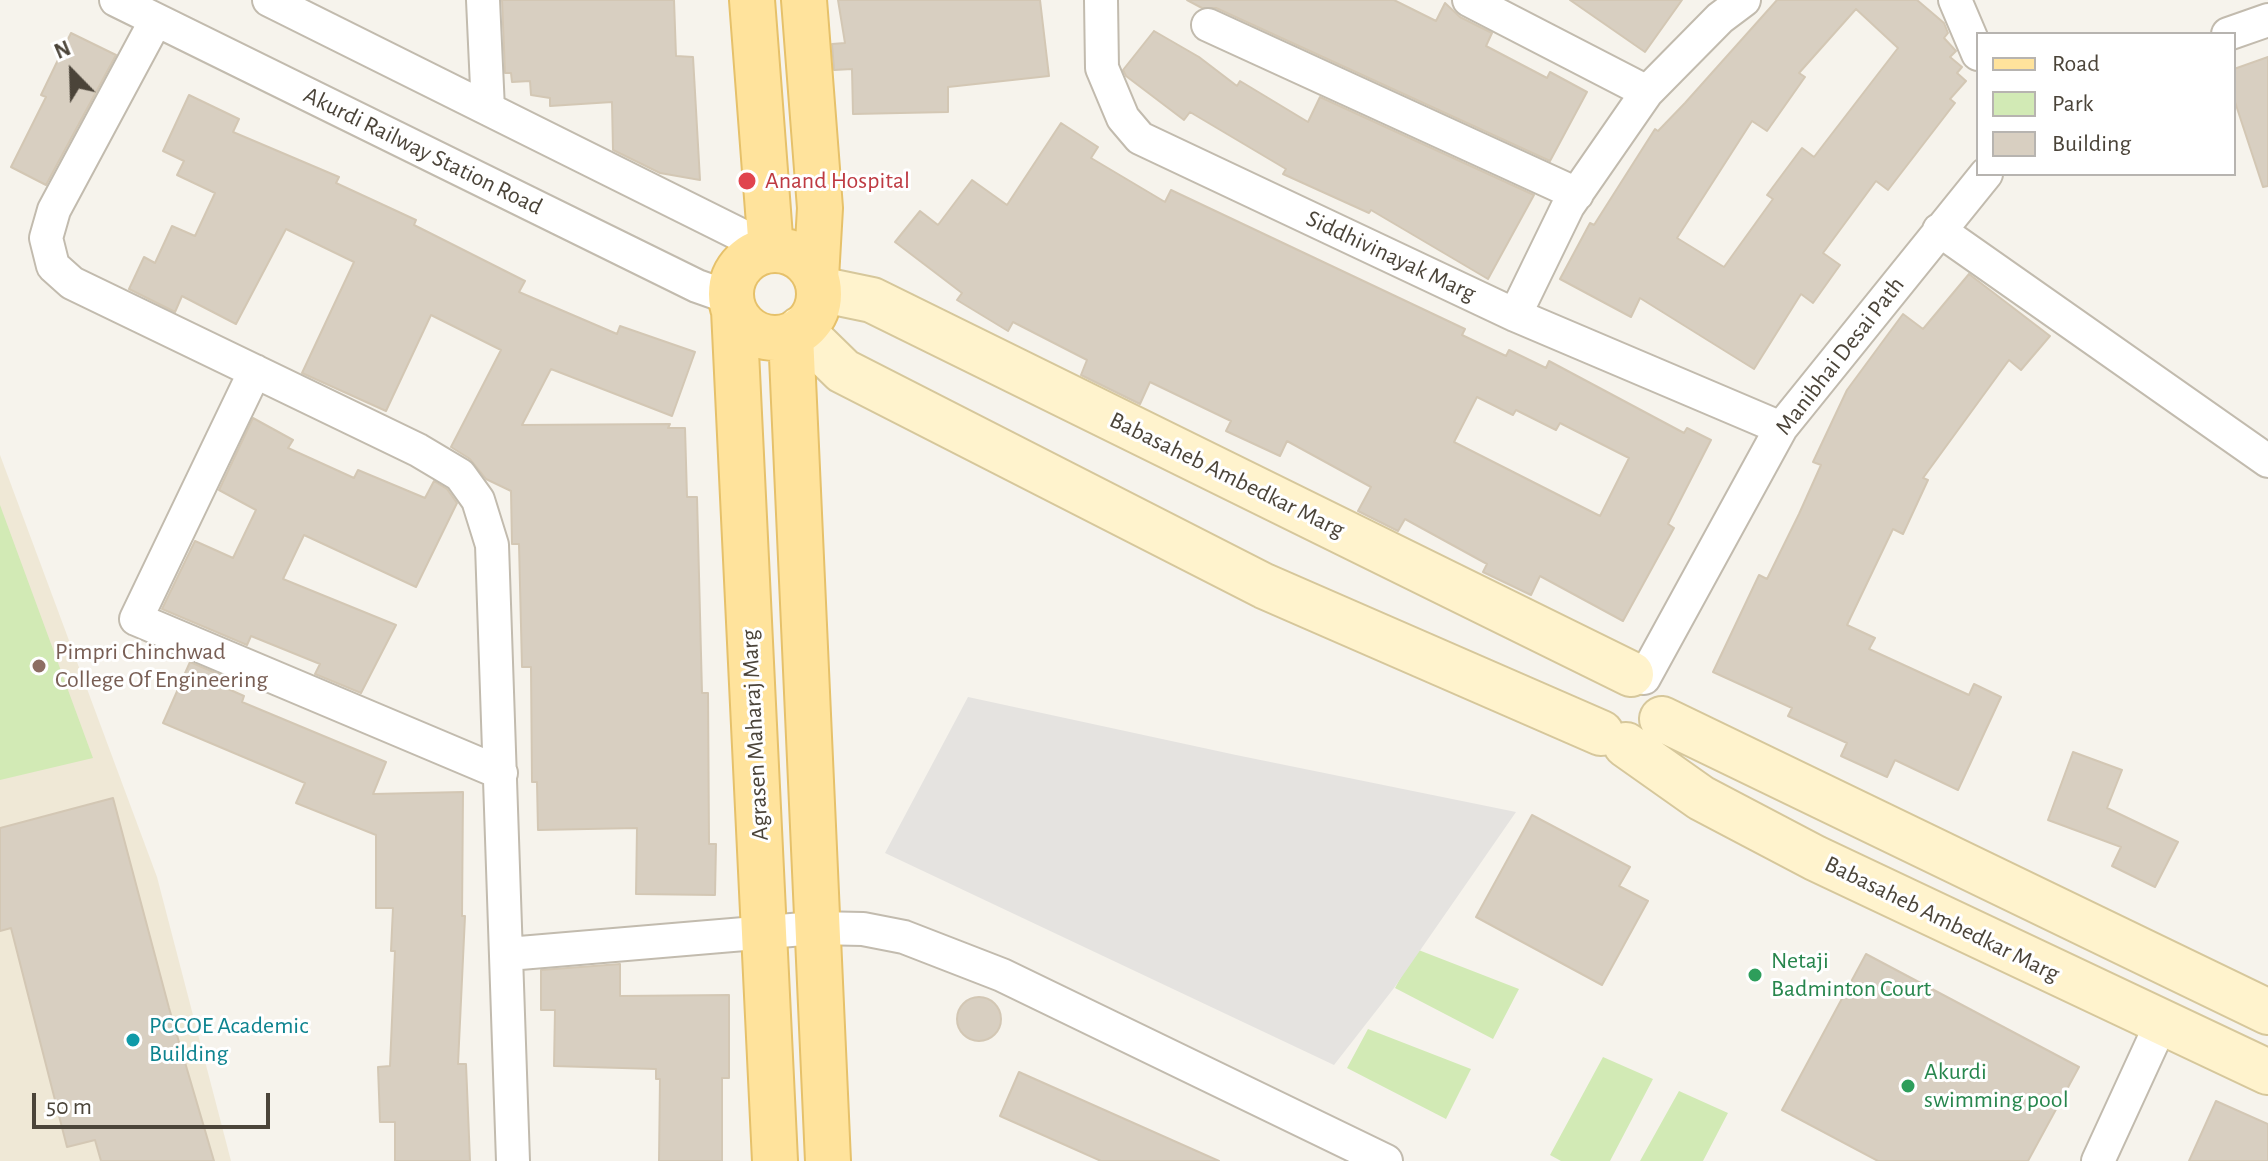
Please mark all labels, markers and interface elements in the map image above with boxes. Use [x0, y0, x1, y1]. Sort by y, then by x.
north arrow [32, 32, 112, 112]
legend [1976, 32, 2236, 176]
text: N [51, 37, 74, 63]
text: Road [2052, 52, 2100, 76]
street label: Akurdi Railway Station Road [299, 81, 547, 221]
text: Park [2052, 92, 2093, 116]
text: Building [2052, 132, 2131, 156]
place label: Anand Hospital [765, 167, 910, 195]
marker: Anand Hospital [736, 170, 758, 192]
street label: Siddhivinayak Marg [1301, 204, 1481, 308]
street label: Manibhai Desai Path [1769, 271, 1911, 441]
street label: Babasaheb Ambedkar Marg [1105, 406, 1349, 544]
street label: Agrasen Maharaj Marg [735, 629, 775, 841]
place label: Pimpri Chinchwad College Of Engineering [55, 638, 268, 694]
marker: Pimpri Chinchwad College Of Engineering [30, 657, 48, 675]
street label: Babasaheb Ambedkar Marg [1820, 850, 2064, 988]
place label: Netaji Badminton Court [1771, 947, 1931, 1003]
marker: Netaji Badminton Court [1746, 966, 1764, 984]
place label: PCCOE Academic Building [149, 1012, 308, 1068]
marker: PCCOE Academic Building [124, 1031, 142, 1049]
place label: Akurdi swimming pool [1924, 1058, 2069, 1114]
scale bar [36, 1077, 274, 1127]
marker: Akurdi swimming pool [1899, 1077, 1917, 1095]
text: 50 m [46, 1095, 92, 1119]

